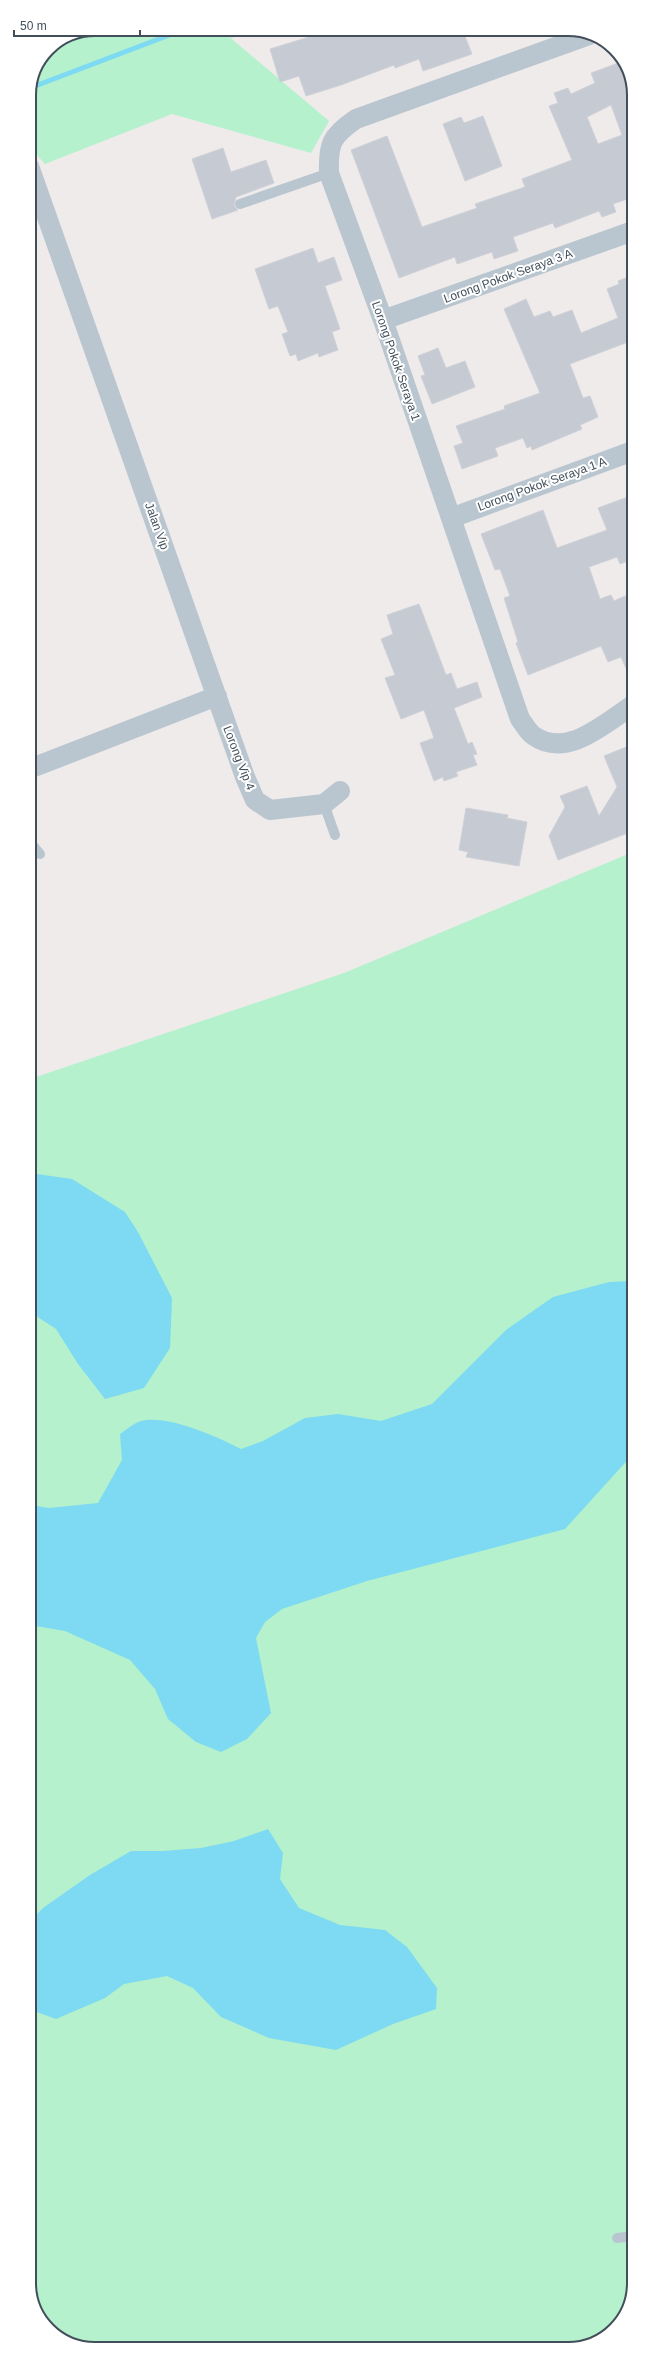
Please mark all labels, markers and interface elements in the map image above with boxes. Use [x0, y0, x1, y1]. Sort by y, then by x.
scale bar [14, 12, 140, 38]
text: 50 m [20, 19, 47, 33]
street label: Lorong Pokok Seraya 3 A [442, 246, 574, 306]
street label: Lorong Pokok Seraya 1 [369, 299, 423, 423]
street label: Lorong Pokok Seraya 1 A [476, 454, 608, 514]
street label: Jalan Vip [142, 501, 172, 552]
street label: Lorong Vip 4 [220, 724, 258, 792]

